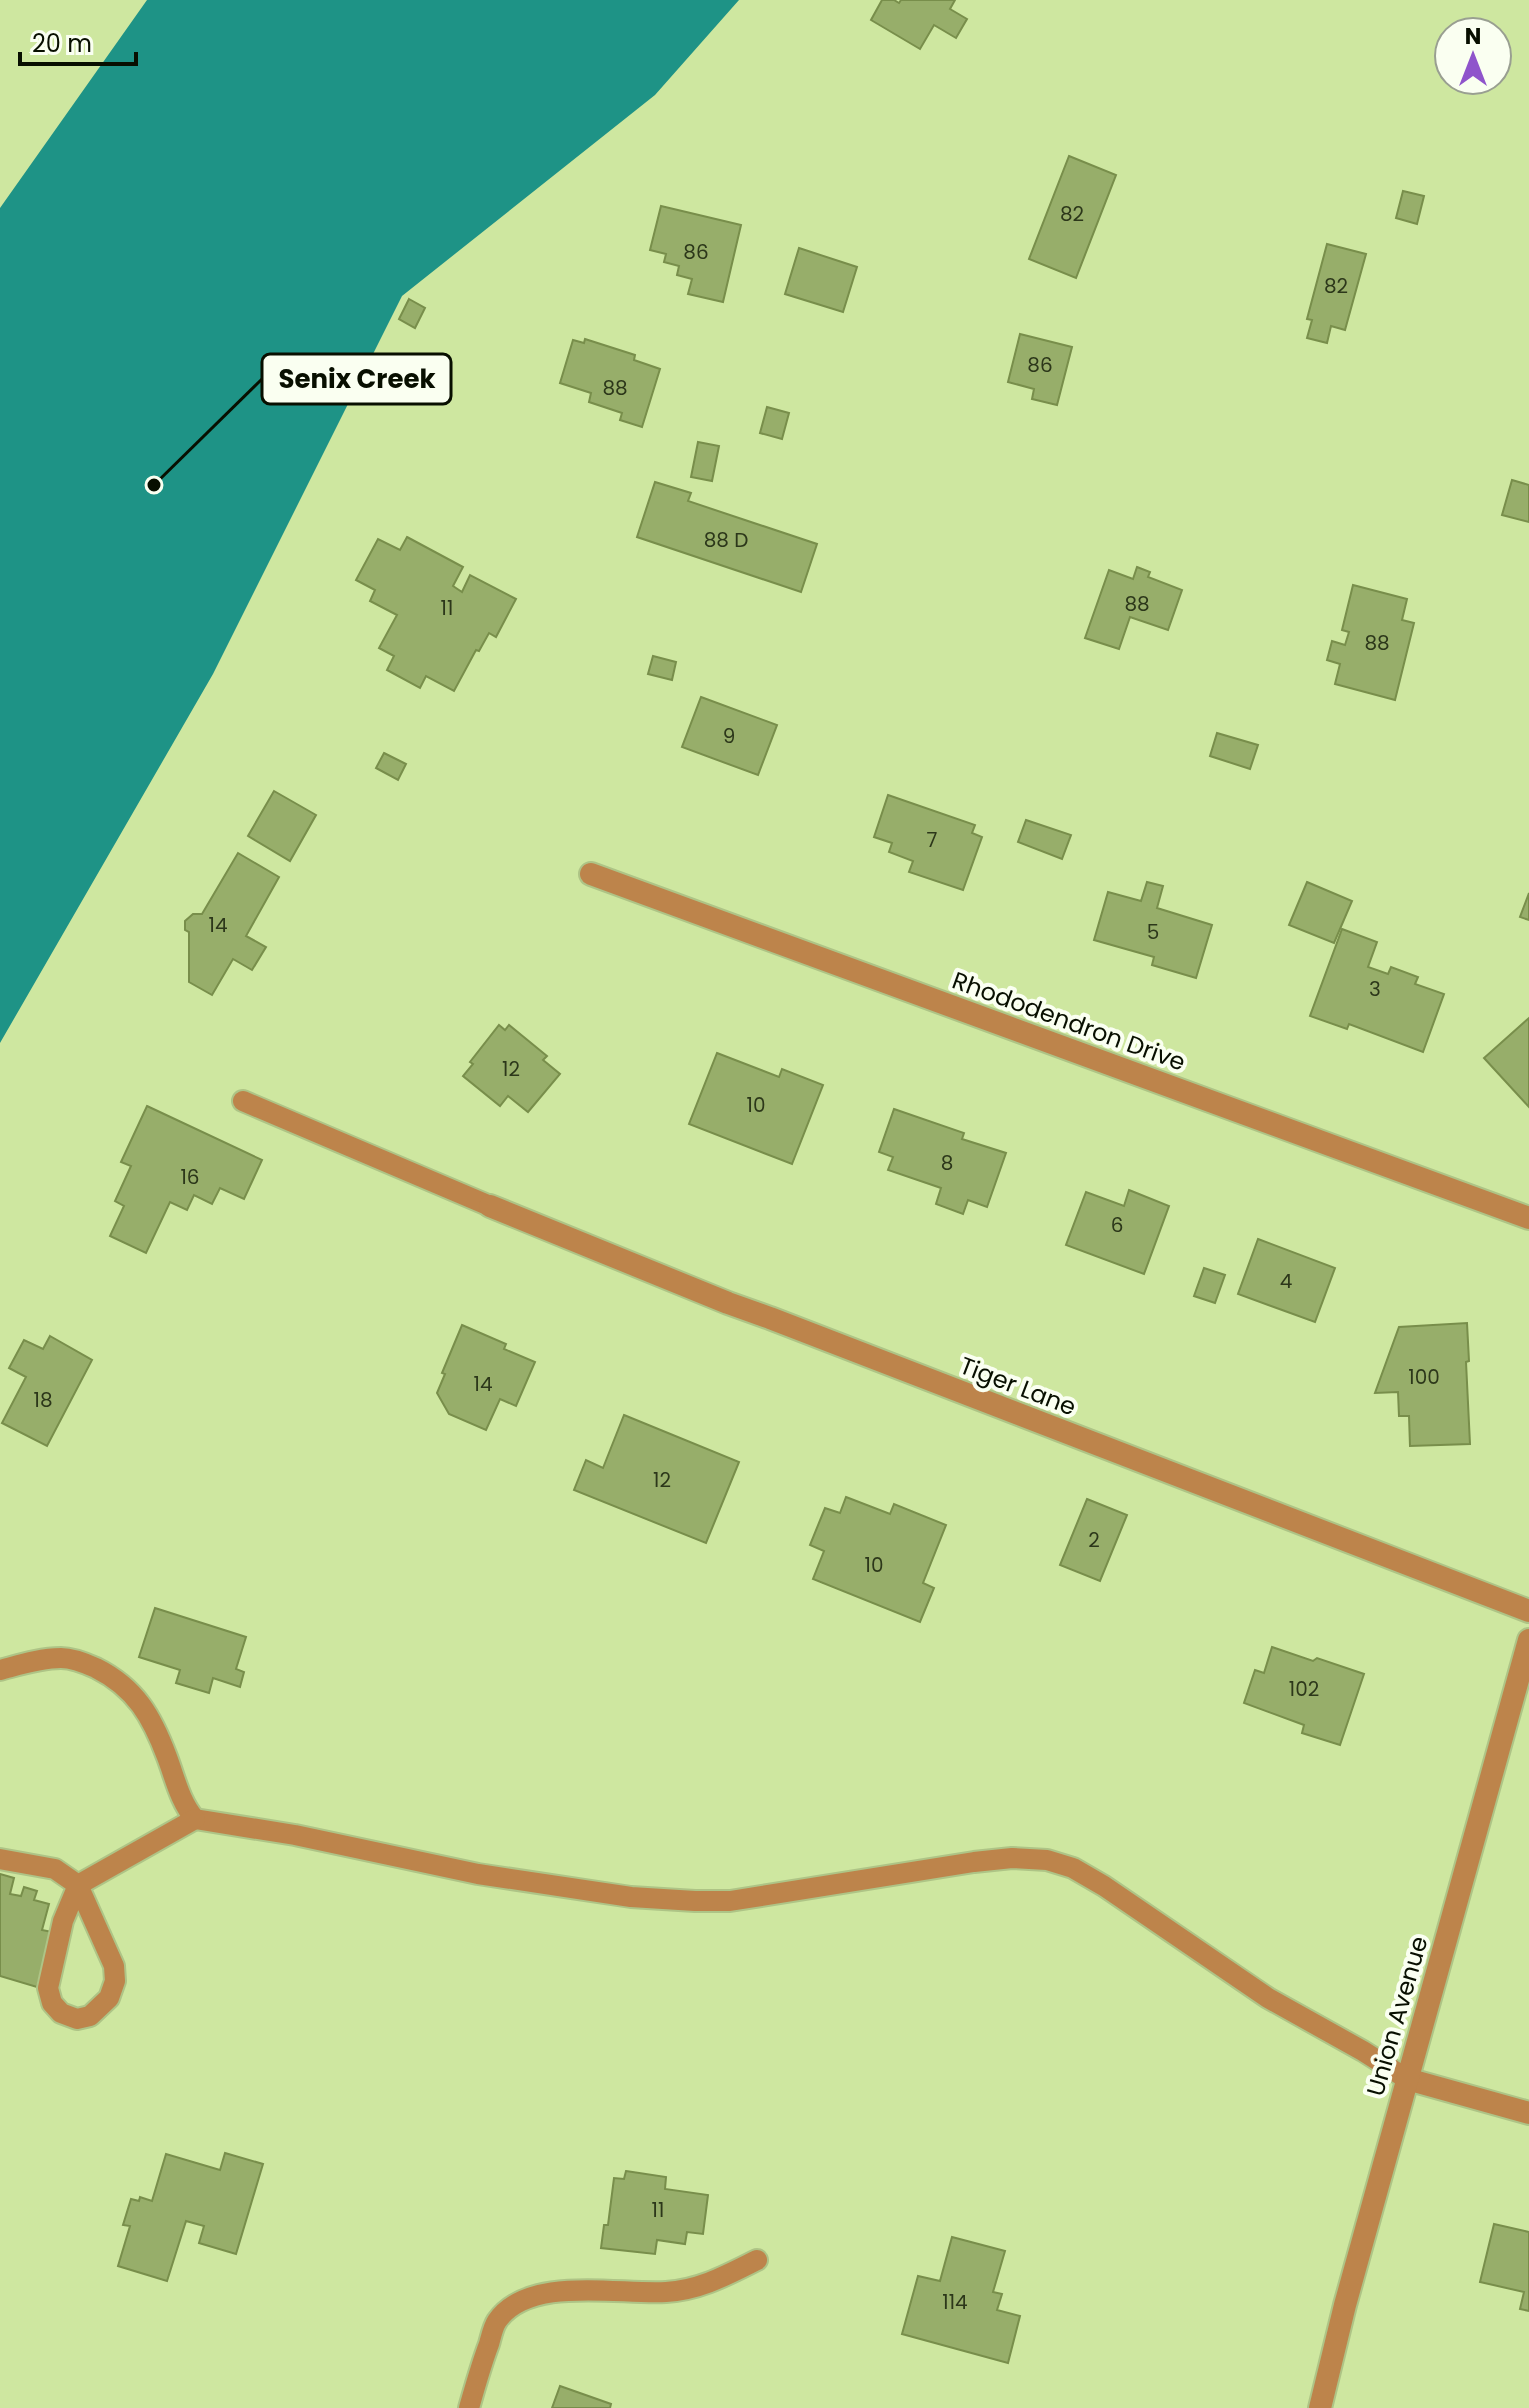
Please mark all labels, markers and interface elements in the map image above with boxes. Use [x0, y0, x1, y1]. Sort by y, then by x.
scale bar [20, 16, 136, 66]
north arrow [1433, 16, 1513, 96]
text: N [1465, 21, 1481, 52]
text: 20 m [32, 27, 92, 60]
house number: 82 [1060, 200, 1084, 228]
house number: 86 [683, 238, 709, 266]
house number: 82 [1324, 272, 1348, 300]
house number: 86 [1027, 351, 1053, 379]
callout: Senix Creek [262, 354, 451, 404]
text: Senix Creek [278, 361, 436, 397]
house number: 88 [602, 374, 628, 402]
house number: 88 D [704, 526, 748, 554]
house number: 88 [1124, 590, 1150, 618]
house number: 11 [441, 594, 453, 622]
house number: 88 [1364, 629, 1390, 657]
house number: 9 [723, 722, 735, 750]
house number: 7 [927, 826, 938, 854]
house number: 14 [209, 911, 227, 939]
house number: 5 [1147, 918, 1159, 946]
street label: Rhododendron Drive [948, 963, 1190, 1079]
house number: 3 [1369, 975, 1381, 1003]
house number: 12 [502, 1055, 520, 1083]
house number: 10 [747, 1091, 765, 1119]
house number: 8 [941, 1149, 953, 1177]
house number: 16 [180, 1163, 200, 1191]
house number: 6 [1111, 1211, 1123, 1239]
house number: 4 [1280, 1267, 1292, 1295]
street label: Tiger Lane [955, 1349, 1081, 1423]
house number: 100 [1408, 1363, 1440, 1391]
house number: 14 [474, 1370, 492, 1398]
house number: 18 [33, 1386, 53, 1414]
house number: 12 [653, 1466, 671, 1494]
house number: 2 [1088, 1526, 1100, 1554]
house number: 10 [865, 1551, 883, 1579]
house number: 102 [1289, 1675, 1319, 1703]
street label: Union Avenue [1358, 1932, 1436, 2100]
house number: 11 [652, 2196, 664, 2224]
house number: 114 [942, 2288, 968, 2316]

